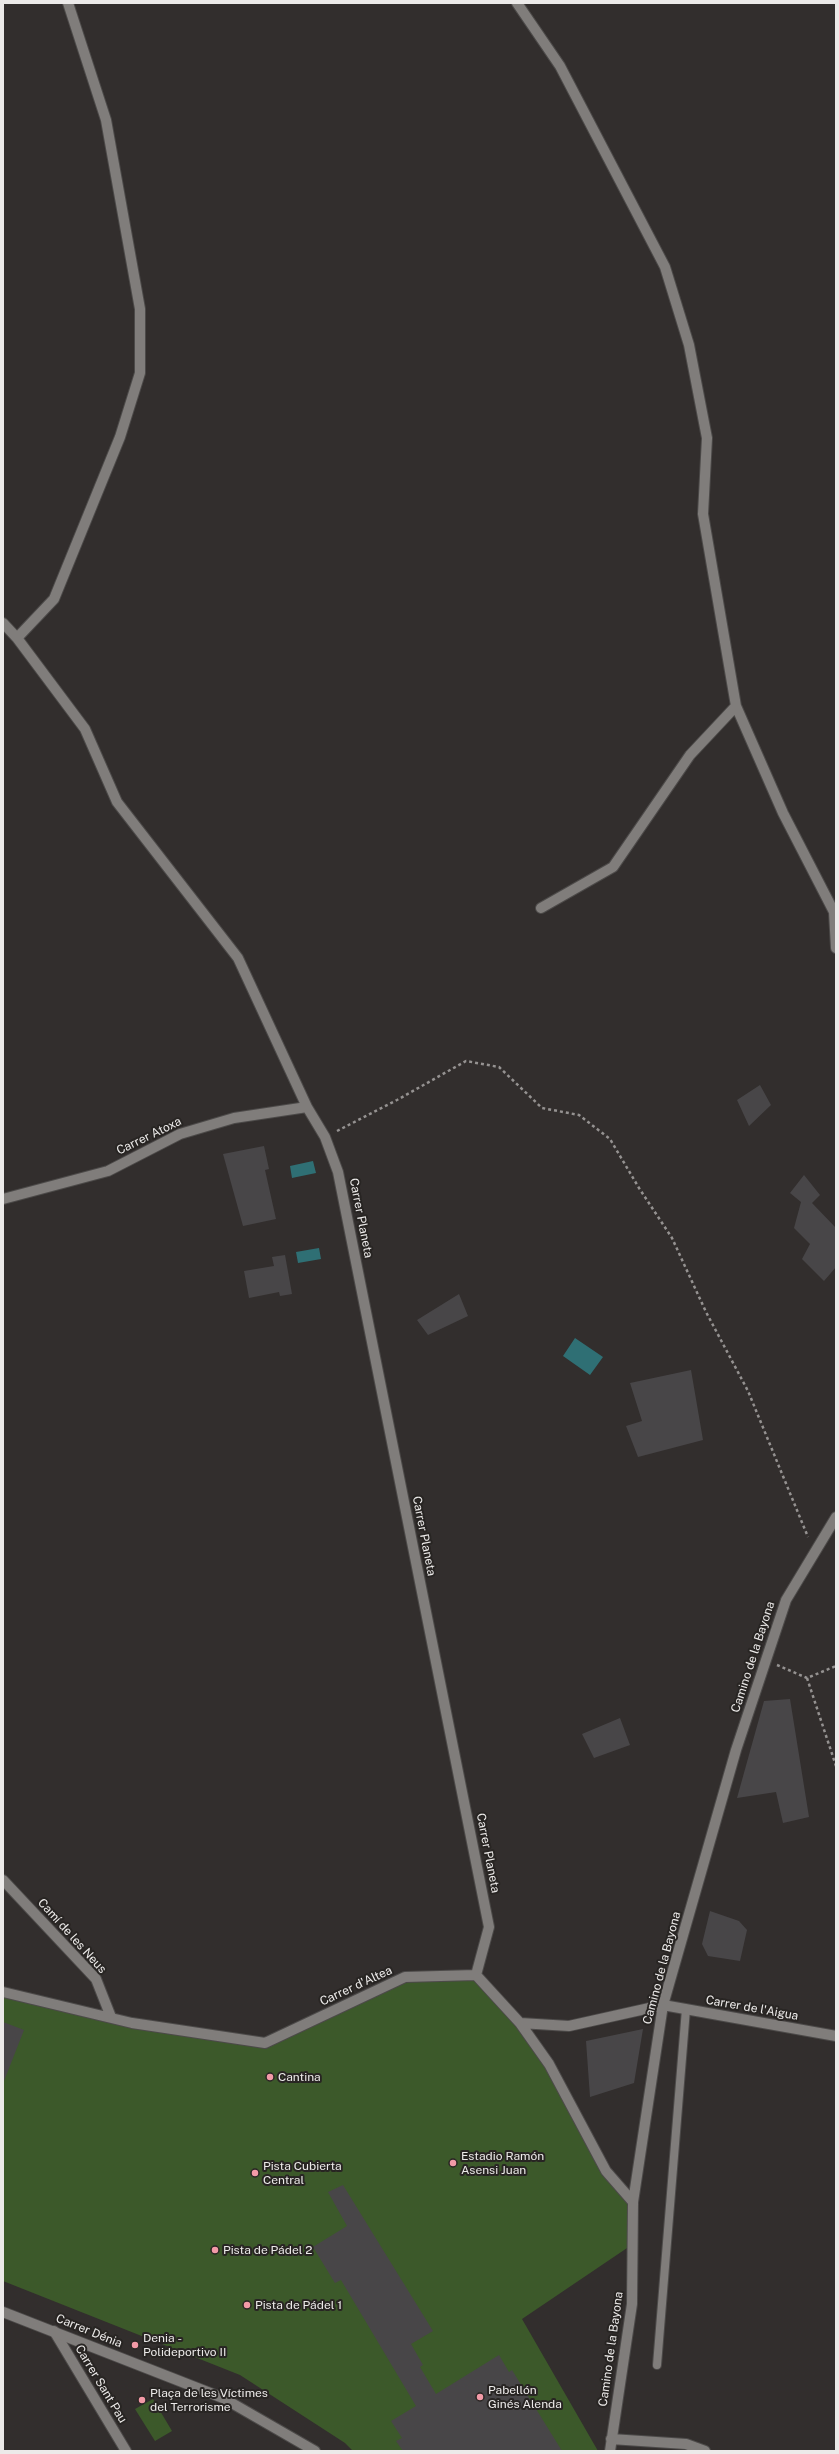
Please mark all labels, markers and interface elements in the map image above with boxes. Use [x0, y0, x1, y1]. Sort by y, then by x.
street label: Carrer Atoxa [114, 1114, 184, 1158]
street label: Carrer Planeta [346, 1177, 376, 1259]
street label: Carrer Planeta [409, 1495, 439, 1577]
street label: Camino de la Bayona [728, 1600, 778, 1714]
street label: Carrer Planeta [473, 1812, 503, 1894]
street label: Camí de les Neus [35, 1896, 109, 1976]
street label: Camino de la Bayona [640, 1910, 684, 2026]
street label: Carrer d'Altea [318, 1963, 394, 2009]
street label: Carrer de l'Aigua [705, 1993, 799, 2023]
place label: Cantina [278, 2070, 321, 2084]
marker: Cantina [265, 2072, 275, 2082]
place label: Estadio Ramón Asensi Juan [461, 2149, 544, 2177]
marker: Estadio Ramón Asensi Juan [448, 2158, 458, 2168]
place label: Pista Cubierta Central [263, 2159, 342, 2187]
marker: Pista Cubierta Central [250, 2168, 260, 2178]
place label: Pista de Pádel 2 [223, 2243, 312, 2257]
marker: Pista de Pádel 2 [210, 2245, 220, 2255]
street label: Camino de la Bayona [596, 2291, 626, 2407]
place label: Pista de Pádel 1 [255, 2298, 342, 2312]
marker: Pista de Pádel 1 [242, 2300, 252, 2310]
street label: Carrer Dénia [54, 2311, 124, 2351]
place label: Denia - Polideportivo II [143, 2331, 226, 2359]
marker: Denia - Polideportivo II [130, 2340, 140, 2350]
street label: Carrer Sant Pau [72, 2342, 130, 2426]
place label: Pabellón Ginés Alenda [488, 2383, 562, 2411]
place label: Plaça de les Víctimes del Terrorisme [150, 2386, 268, 2414]
marker: Pabellón Ginés Alenda [475, 2392, 485, 2402]
marker: Plaça de les Víctimes del Terrorisme [137, 2395, 147, 2405]

